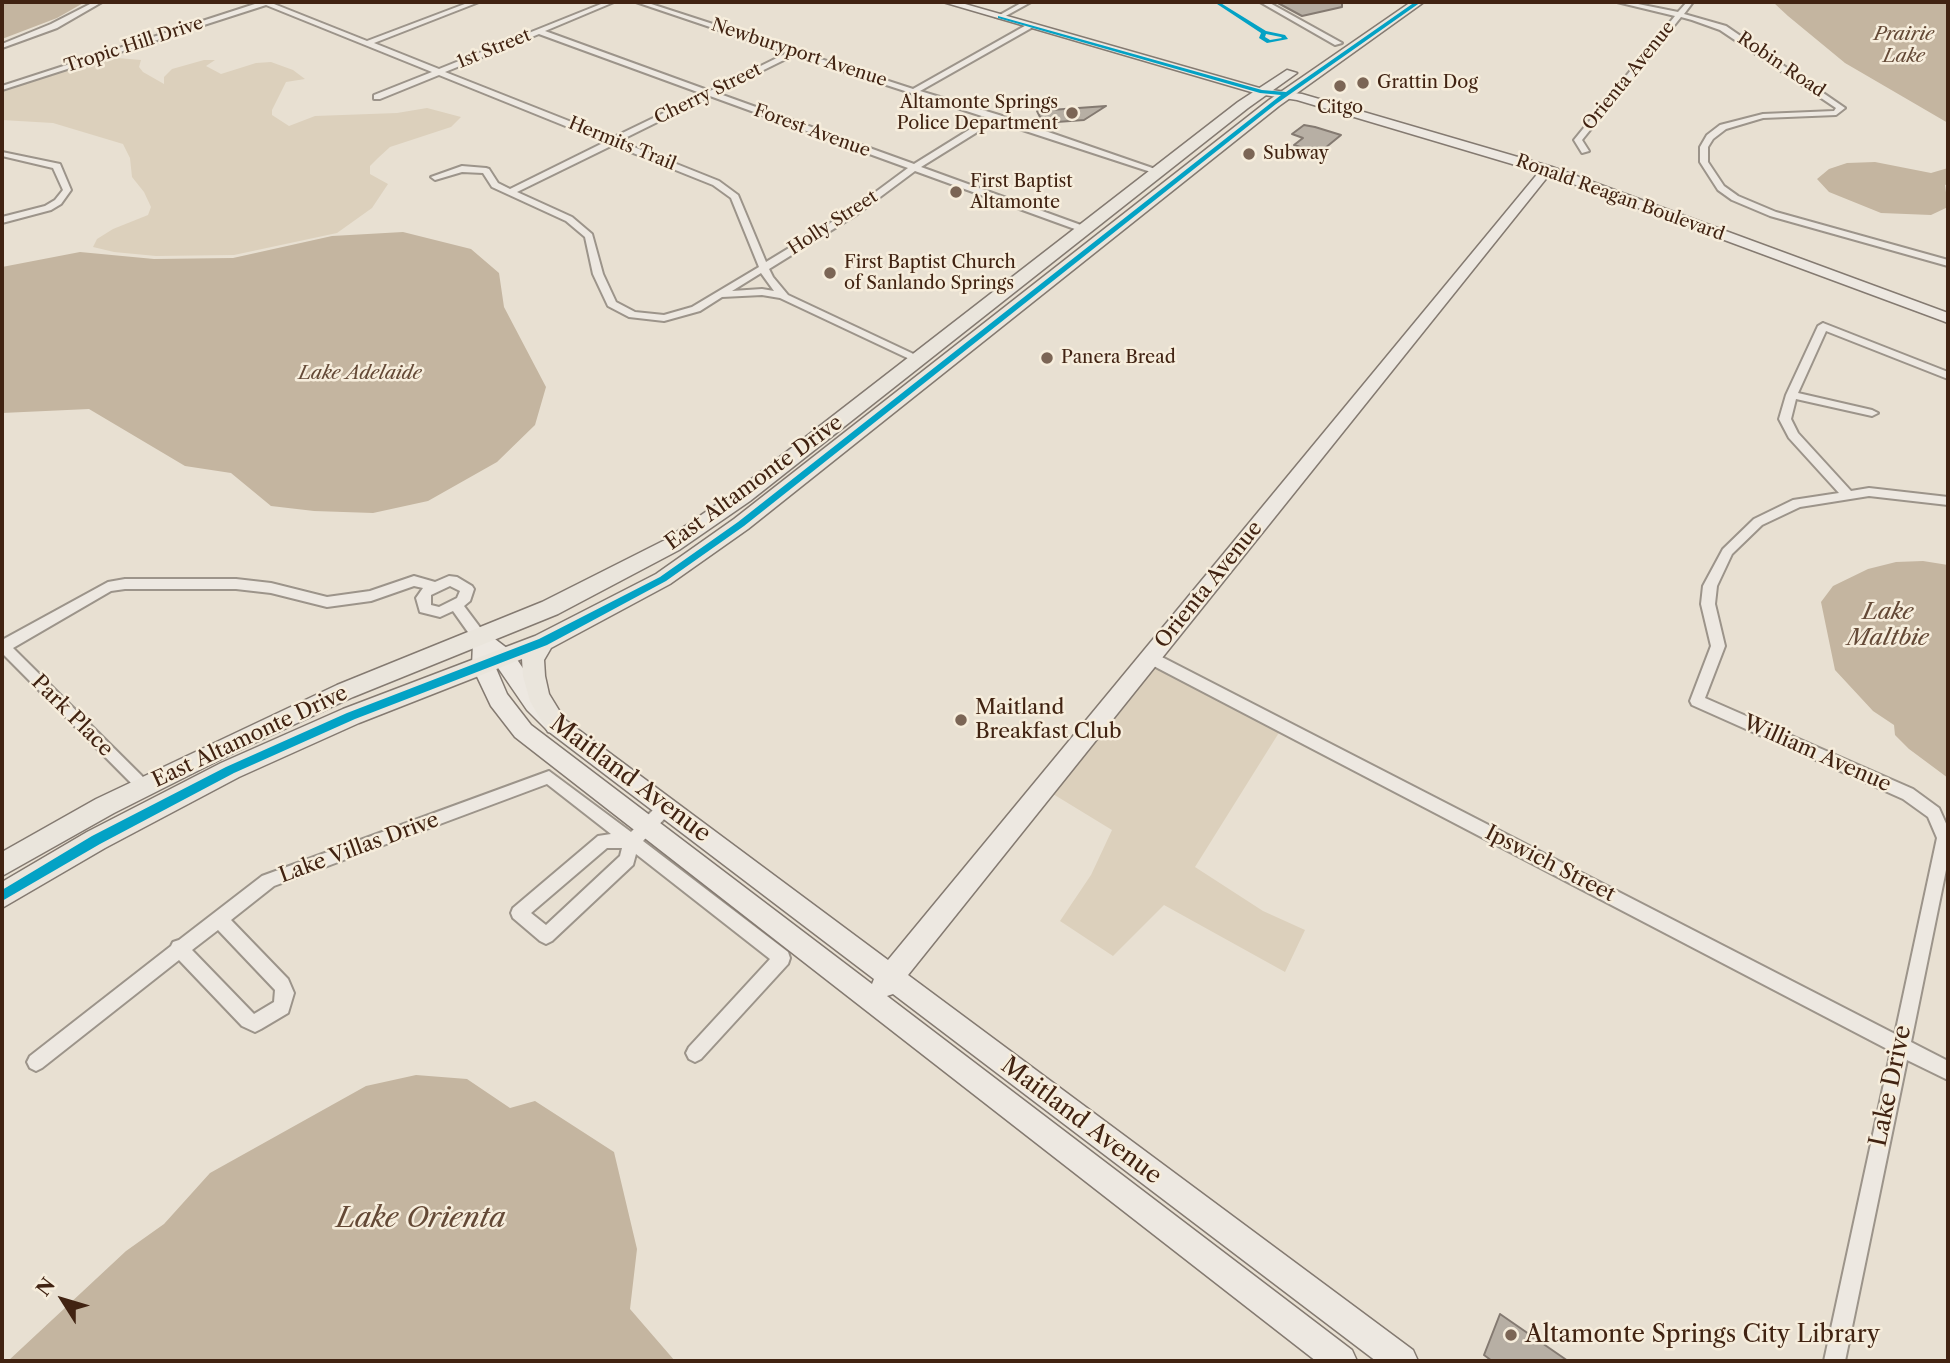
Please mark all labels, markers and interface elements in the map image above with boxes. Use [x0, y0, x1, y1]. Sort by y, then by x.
street label: Tropic Hill Drive [62, 12, 206, 78]
street label: Newburyport Avenue [708, 14, 890, 92]
street label: Orienta Avenue [1578, 17, 1680, 135]
street label: 1st Street [454, 24, 534, 74]
water label: Prairie Lake [1874, 24, 1934, 68]
street label: Robin Road [1733, 28, 1829, 102]
street label: Cherry Street [651, 59, 765, 129]
place label: Grattin Dog [1377, 72, 1478, 94]
marker: Grattin Dog [1355, 75, 1371, 91]
marker: Citgo [1332, 78, 1348, 94]
place label: Altamonte Springs Police Department [897, 92, 1058, 134]
place label: Citgo [1317, 97, 1363, 119]
street label: Forest Avenue [751, 100, 873, 162]
marker: Altamonte Springs Police Department [1064, 105, 1080, 121]
street label: Hermits Trail [565, 113, 679, 175]
place label: Subway [1263, 143, 1329, 165]
marker: Subway [1241, 146, 1257, 162]
street label: Ronald Reagan Boulevard [1513, 150, 1727, 246]
place label: First Baptist Altamonte [970, 171, 1073, 214]
marker: First Baptist Altamonte [948, 184, 964, 200]
street label: Holly Street [784, 186, 882, 260]
place label: First Baptist Church of Sanlando Springs [844, 252, 1016, 294]
marker: First Baptist Church of Sanlando Springs [822, 265, 838, 281]
place label: Panera Bread [1061, 347, 1176, 369]
marker: Panera Bread [1039, 350, 1055, 366]
water label: Lake Adelaide [298, 363, 422, 385]
street label: East Altamonte Drive [661, 410, 847, 556]
street label: Orienta Avenue [1150, 516, 1268, 654]
water label: Lake Maltbie [1847, 598, 1929, 652]
street label: Park Place [26, 670, 118, 762]
street label: East Altamonte Drive [148, 681, 352, 793]
place label: Maitland Breakfast Club [975, 695, 1122, 745]
street label: Maitland Avenue [544, 709, 716, 849]
street label: William Avenue [1739, 710, 1895, 798]
marker: Maitland Breakfast Club [953, 712, 969, 728]
street label: Lake Villas Drive [276, 807, 442, 889]
street label: Ipswich Street [1481, 820, 1619, 908]
street label: Lake Drive [1864, 1023, 1918, 1149]
street label: Maitland Avenue [995, 1051, 1167, 1191]
water label: Lake Orienta [336, 1202, 506, 1236]
north arrow [28, 1265, 98, 1335]
text: N [32, 1274, 60, 1301]
place label: Altamonte Springs City Library [1525, 1321, 1880, 1349]
marker: Altamonte Springs City Library [1503, 1327, 1519, 1343]

